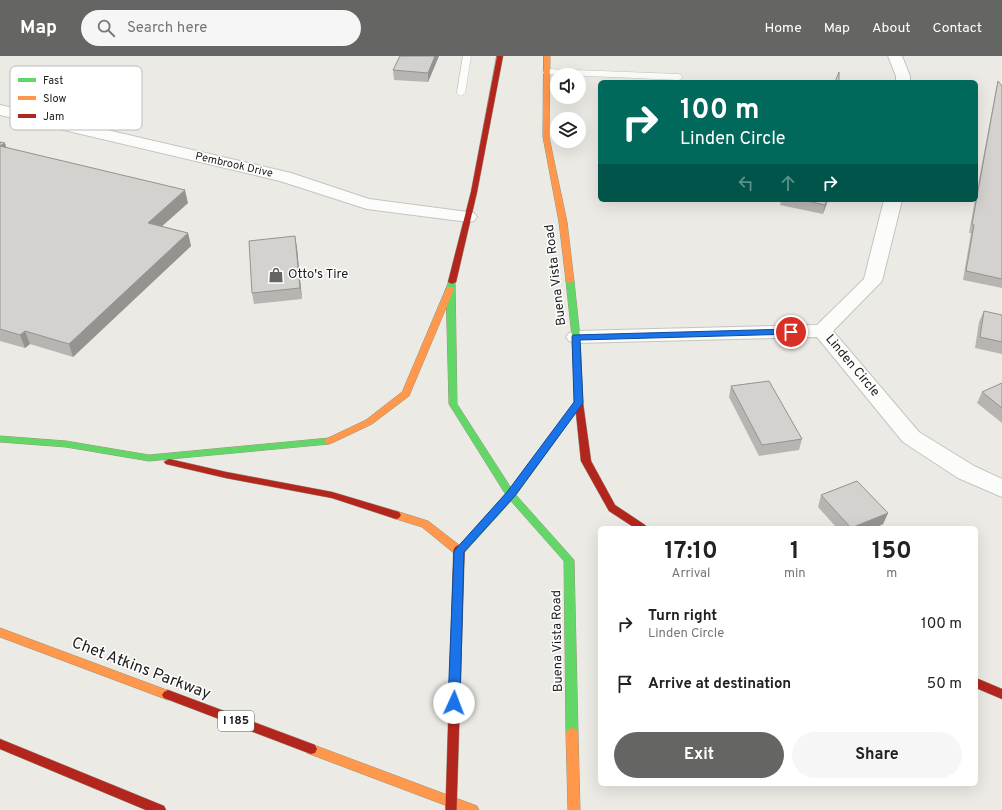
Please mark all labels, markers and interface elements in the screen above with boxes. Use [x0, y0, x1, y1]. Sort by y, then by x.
search box [81, 10, 361, 46]
text: Map [20, 16, 57, 40]
icon: search [95, 17, 117, 39]
text: Search here [127, 19, 207, 38]
text: Home [765, 20, 802, 37]
text: Map [824, 20, 850, 37]
text: About [872, 20, 911, 37]
text: Contact [933, 20, 982, 37]
legend [10, 66, 142, 130]
map controls [550, 68, 586, 148]
button: sound [550, 68, 586, 104]
text: Fast [43, 74, 63, 88]
text: Slow [43, 92, 66, 106]
text: 100 m [680, 93, 760, 129]
icon: right [614, 96, 666, 148]
text: Jam [43, 110, 64, 124]
button: layers [550, 112, 586, 148]
text: Linden Circle [680, 128, 786, 151]
street label: Pembrook Drive [194, 149, 274, 181]
icon: left [735, 172, 757, 194]
icon: ahead [777, 172, 799, 194]
icon: right [819, 172, 841, 194]
street label: Buena Vista Road [542, 223, 570, 327]
shop icon: Otto's Tire [267, 266, 285, 284]
place label: Otto's Tire [288, 267, 348, 283]
pin [774, 315, 808, 349]
icon: arrive [780, 321, 802, 343]
street label: Linden Circle [821, 332, 883, 400]
text: 17:10 [664, 537, 718, 567]
text: 1 [790, 537, 800, 567]
text: 150 [872, 537, 912, 567]
text: Arrival [672, 566, 710, 582]
text: min [784, 566, 806, 582]
text: m [886, 566, 897, 582]
street label: Buena Vista Road [549, 590, 567, 692]
text: Turn right [648, 607, 717, 626]
icon: right [614, 613, 636, 635]
text: 100 m [921, 615, 962, 634]
text: Linden Circle [648, 626, 724, 642]
street label: Chet Atkins Parkway [69, 633, 213, 705]
icon: arrive [614, 673, 636, 695]
text: Arrive at destination [648, 675, 791, 694]
text: 50 m [927, 675, 962, 694]
position arrow [433, 682, 475, 724]
road number: I 185 [218, 711, 254, 731]
button: Exit [614, 732, 784, 778]
button: Share [792, 732, 962, 778]

